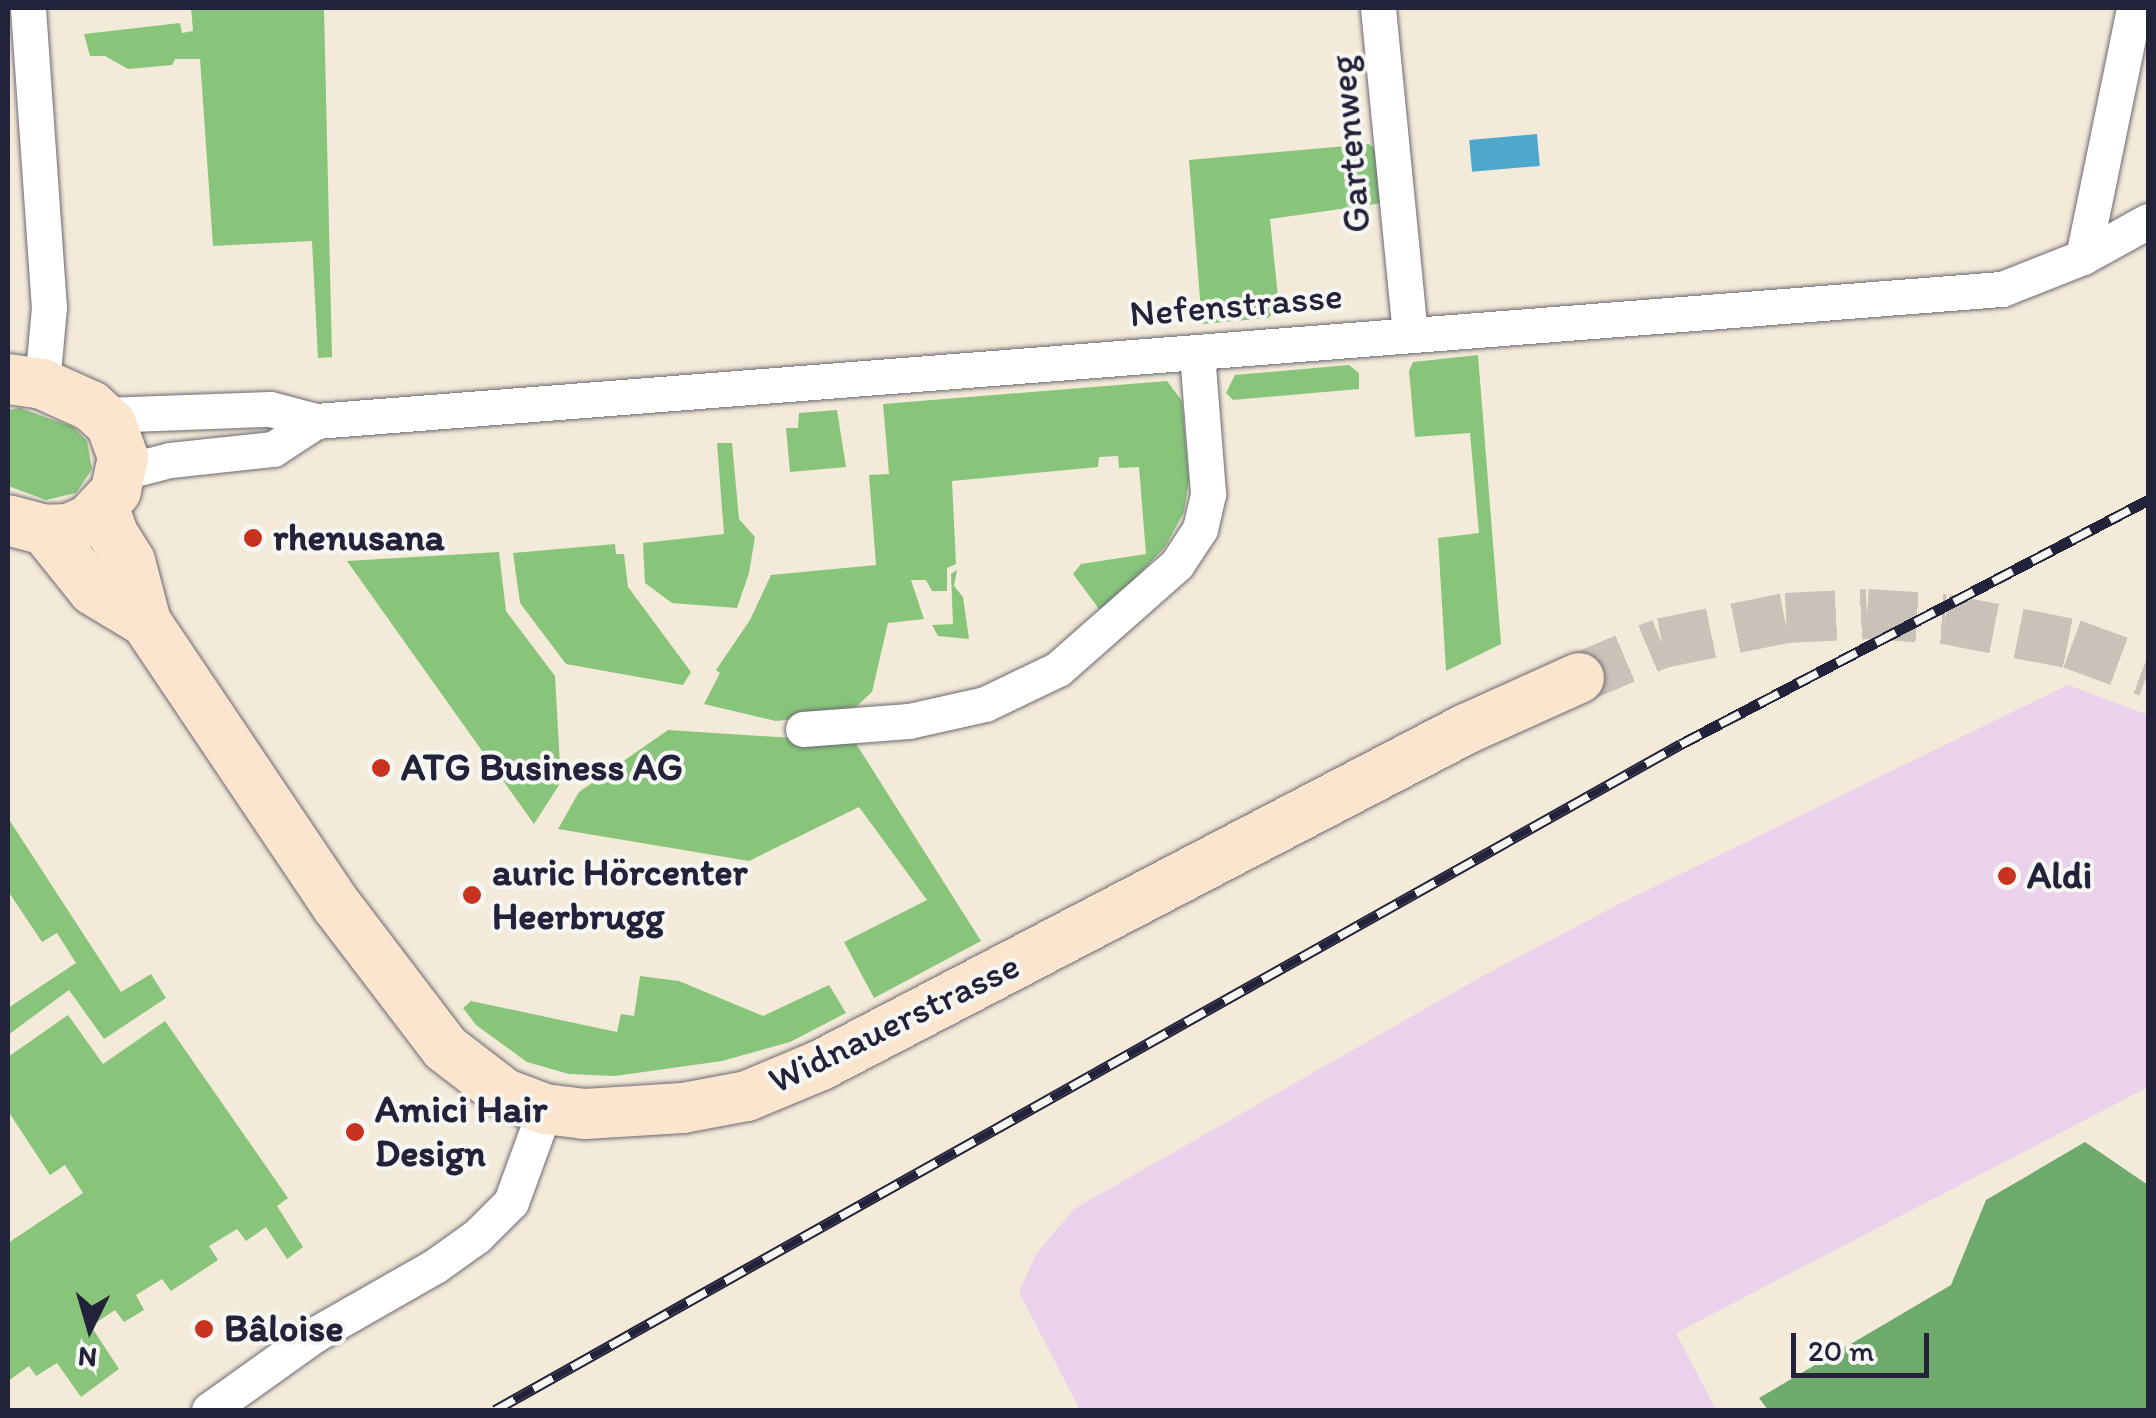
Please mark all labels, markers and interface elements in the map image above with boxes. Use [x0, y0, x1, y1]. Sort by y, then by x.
street label: Gartenweg [1320, 53, 1380, 235]
street label: Nefenstrasse [1127, 273, 1345, 337]
place label: rhenusana [273, 515, 445, 561]
marker: rhenusana [242, 527, 264, 549]
place label: ATG Business AG [401, 745, 683, 791]
marker: ATG Business AG [370, 757, 392, 779]
place label: auric Hörcenter Heerbrugg [492, 850, 748, 939]
place label: Aldi [2027, 853, 2092, 899]
marker: Aldi [1996, 865, 2018, 887]
marker: auric Hörcenter Heerbrugg [461, 884, 483, 906]
street label: Widnauerstrasse [761, 943, 1027, 1103]
place label: Amici Hair Design [375, 1087, 547, 1176]
marker: Amici Hair Design [344, 1121, 366, 1143]
north arrow [40, 1278, 140, 1378]
place label: Bâloise [224, 1306, 344, 1352]
scale bar [1796, 1313, 1934, 1375]
marker: Bâloise [193, 1318, 215, 1340]
text: 20 m [1808, 1332, 1874, 1369]
text: N [76, 1340, 98, 1376]

